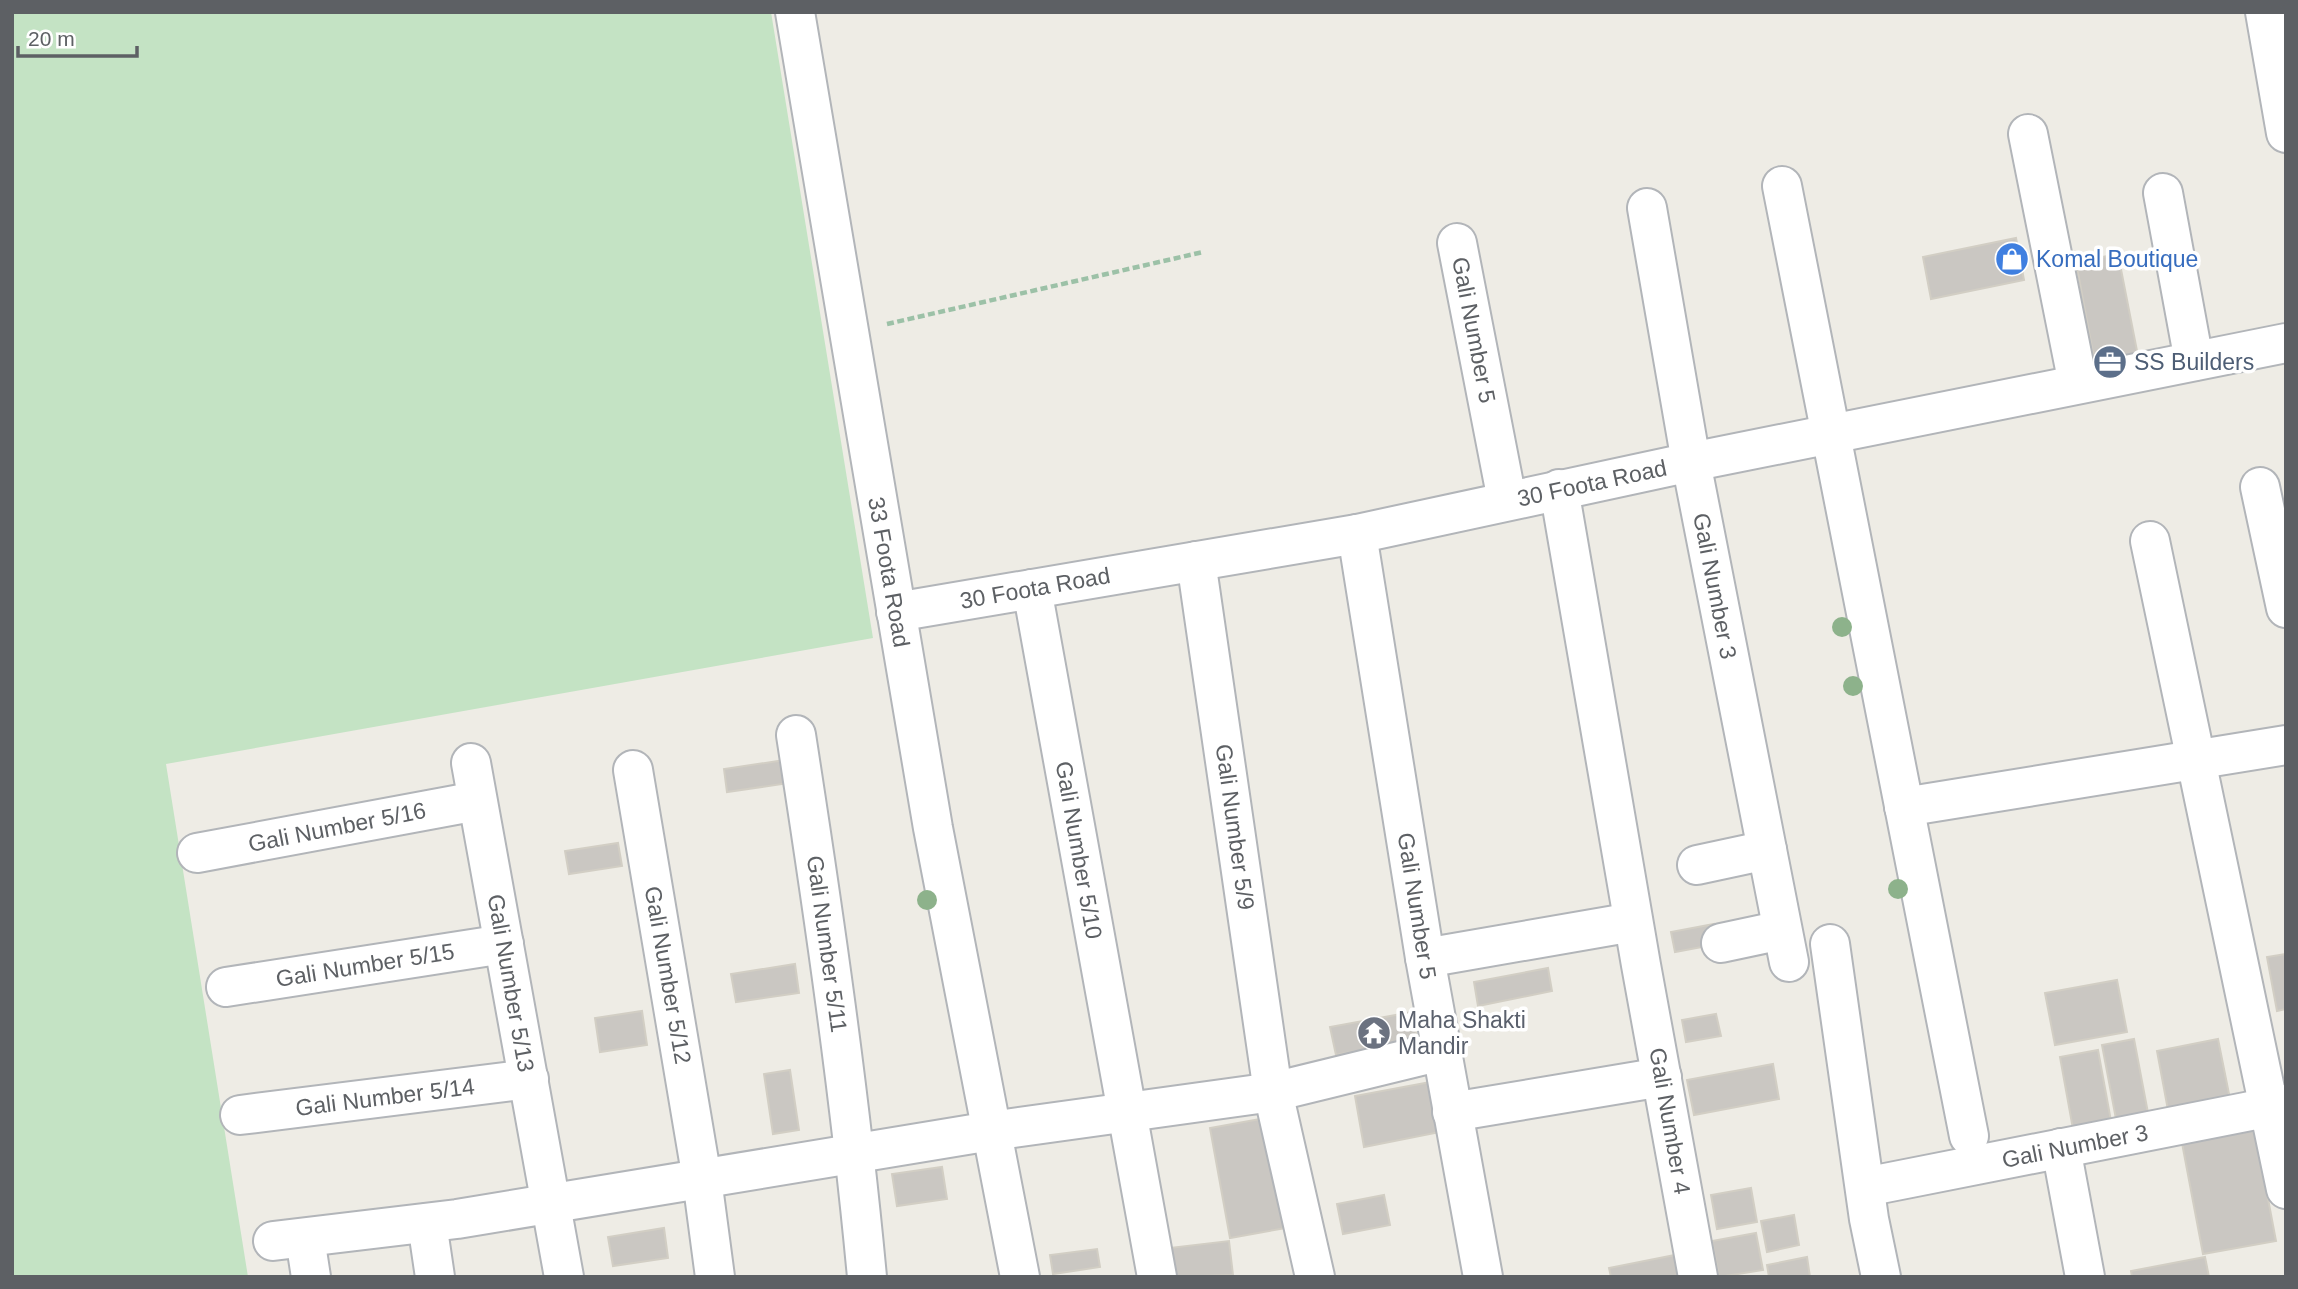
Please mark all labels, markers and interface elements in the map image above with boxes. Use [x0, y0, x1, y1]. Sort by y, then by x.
scale bar [18, 14, 136, 58]
text: 20 m [28, 27, 75, 50]
shop icon: Komal Boutique [1993, 240, 2031, 278]
place label: Komal Boutique [2036, 246, 2198, 272]
street label: Gali Number 5 [1447, 255, 1501, 405]
office icon: SS Builders [2091, 343, 2129, 381]
place label: SS Builders [2134, 349, 2254, 375]
street label: 30 Foota Road [1515, 454, 1669, 512]
street label: 33 Foota Road [863, 495, 915, 649]
street label: Gali Number 3 [1688, 511, 1742, 661]
street label: 30 Foota Road [958, 562, 1112, 614]
street label: Gali Number 5/9 [1210, 742, 1260, 912]
street label: Gali Number 5/10 [1051, 759, 1107, 941]
street label: Gali Number 5/16 [246, 797, 428, 857]
street label: Gali Number 5 [1393, 831, 1441, 981]
street label: Gali Number 5/11 [802, 854, 852, 1034]
street label: Gali Number 5/12 [640, 884, 696, 1066]
street label: Gali Number 5/13 [483, 892, 539, 1074]
street label: Gali Number 5/15 [274, 938, 456, 992]
place label: Maha Shakti Mandir [1398, 1007, 1526, 1059]
temple icon: Maha Shakti Mandir [1355, 1014, 1393, 1052]
street label: Gali Number 4 [1644, 1046, 1696, 1196]
street label: Gali Number 5/14 [294, 1073, 476, 1121]
street label: Gali Number 3 [2000, 1119, 2150, 1173]

